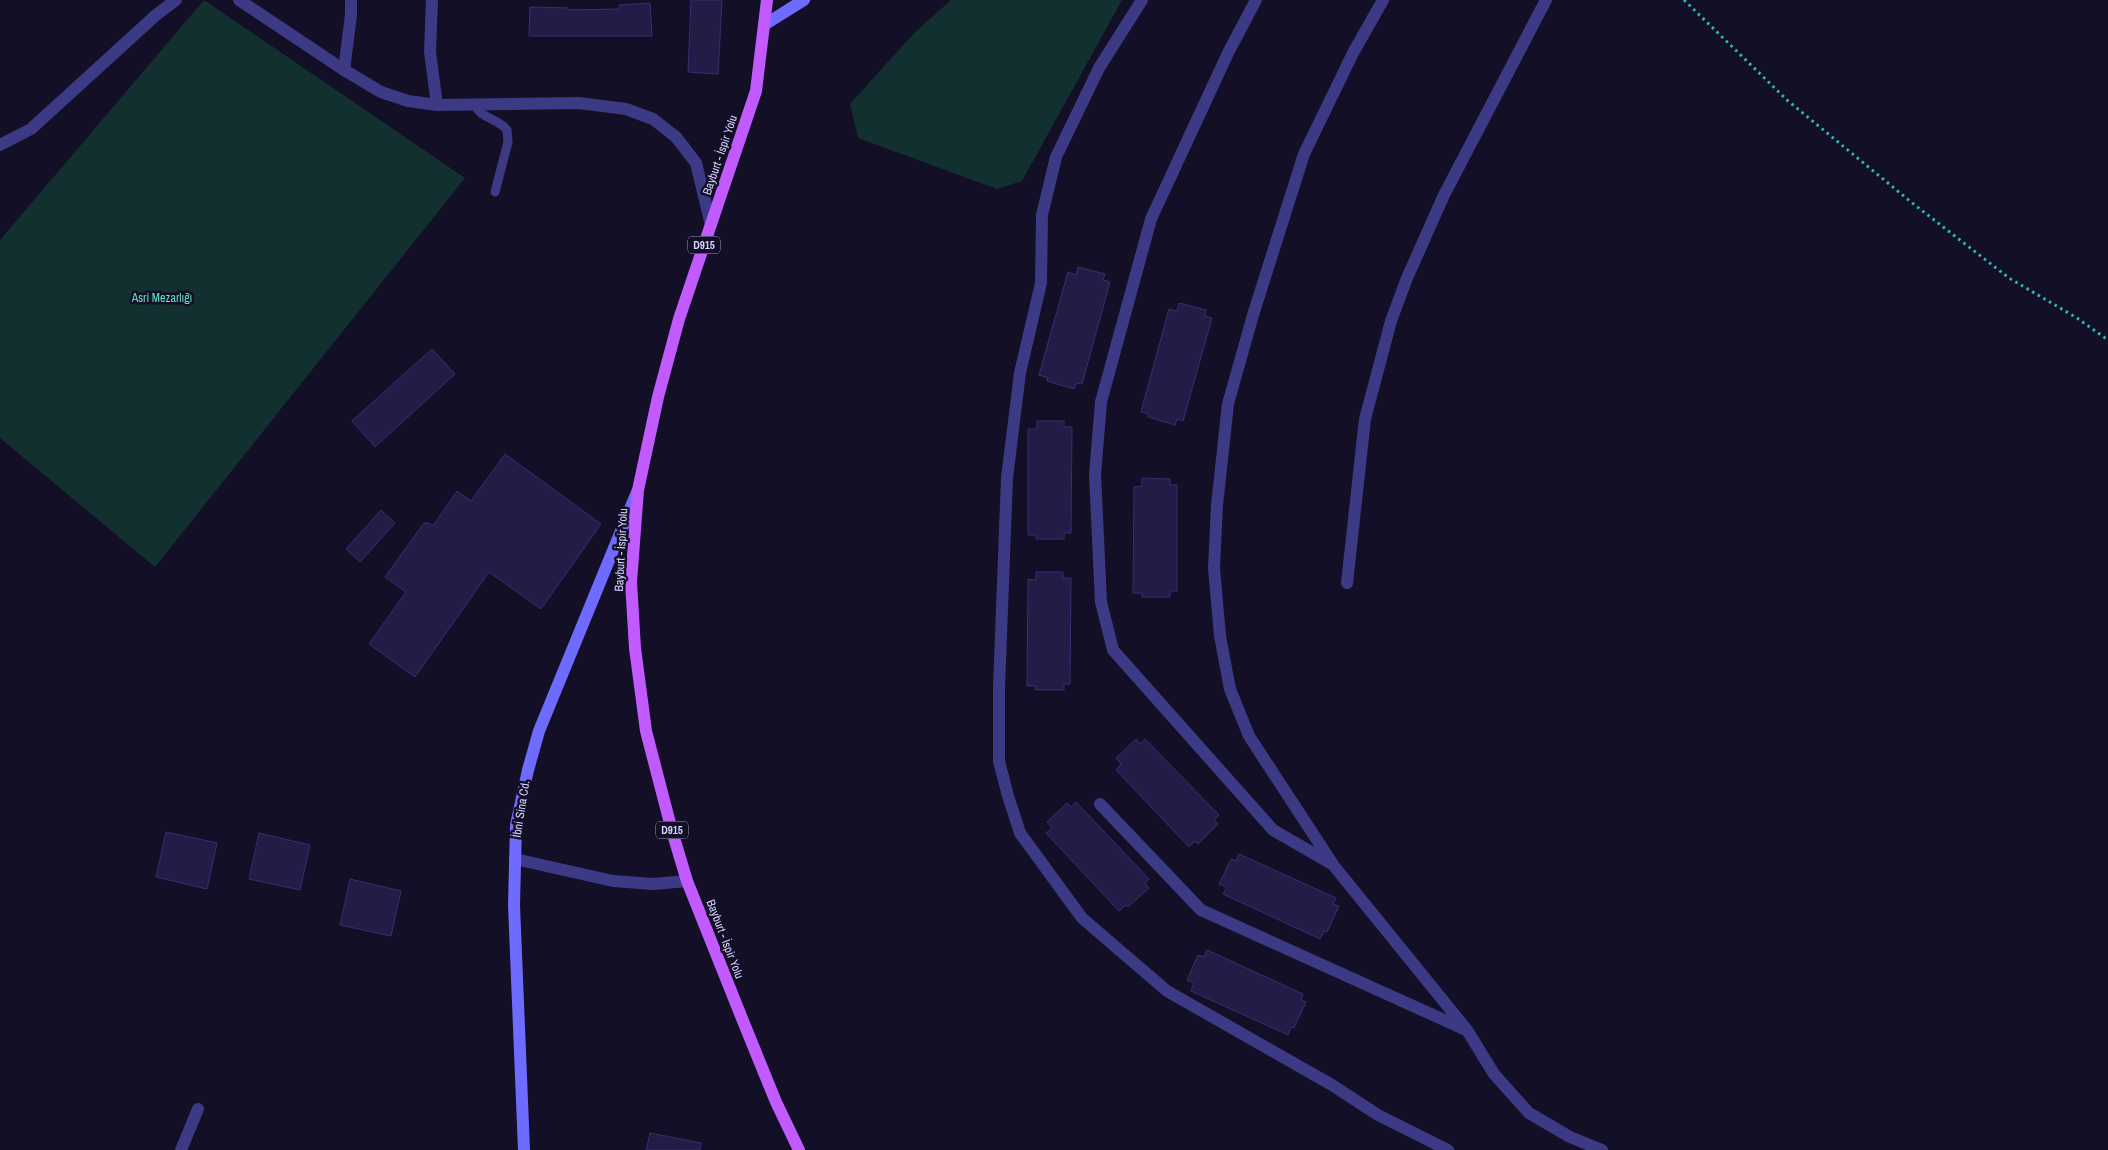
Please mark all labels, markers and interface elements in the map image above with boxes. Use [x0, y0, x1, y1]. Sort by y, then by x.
street label: Bayburt - İspir Yolu [699, 113, 741, 197]
road number: D915 [688, 236, 720, 254]
park label: Asri Mezarlığı [131, 290, 192, 306]
street label: Bayburt - İspir Yolu [611, 508, 631, 592]
street label: İbni Sina Cd. [509, 779, 533, 839]
road number: D915 [656, 822, 688, 838]
street label: Bayburt - İspir Yolu [703, 897, 747, 981]

